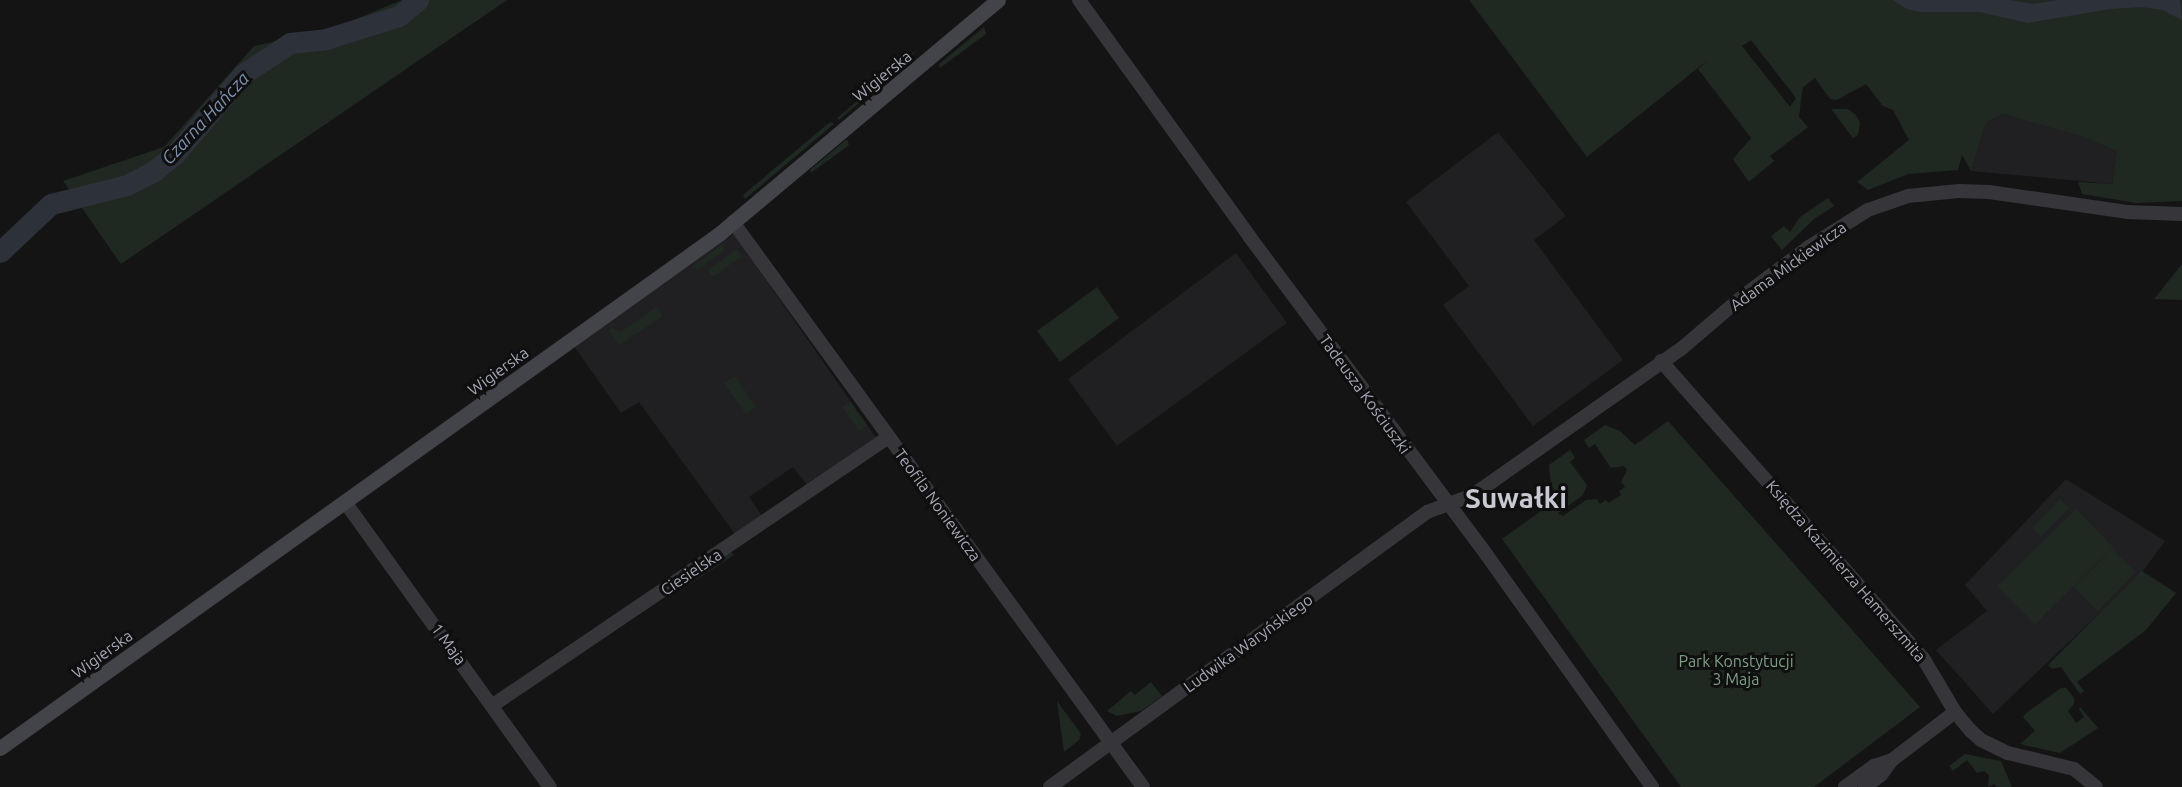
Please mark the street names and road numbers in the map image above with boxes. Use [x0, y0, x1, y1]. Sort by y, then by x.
street label: Wigierska [849, 46, 915, 106]
street label: Adama Mickiewicza [1726, 217, 1850, 315]
street label: Tadeusza Kościuszki [1315, 331, 1415, 457]
street label: Wigierska [464, 343, 532, 399]
street label: Teofila Noniewicza [891, 445, 985, 565]
street label: Księdza Kazimierza Hamerszmita [1762, 476, 1930, 666]
street label: Ciesielska [657, 545, 725, 599]
street label: Ludwika Waryńskiego [1180, 590, 1316, 696]
street label: 1 Maja [427, 619, 471, 669]
street label: Wigierska [68, 626, 136, 682]

